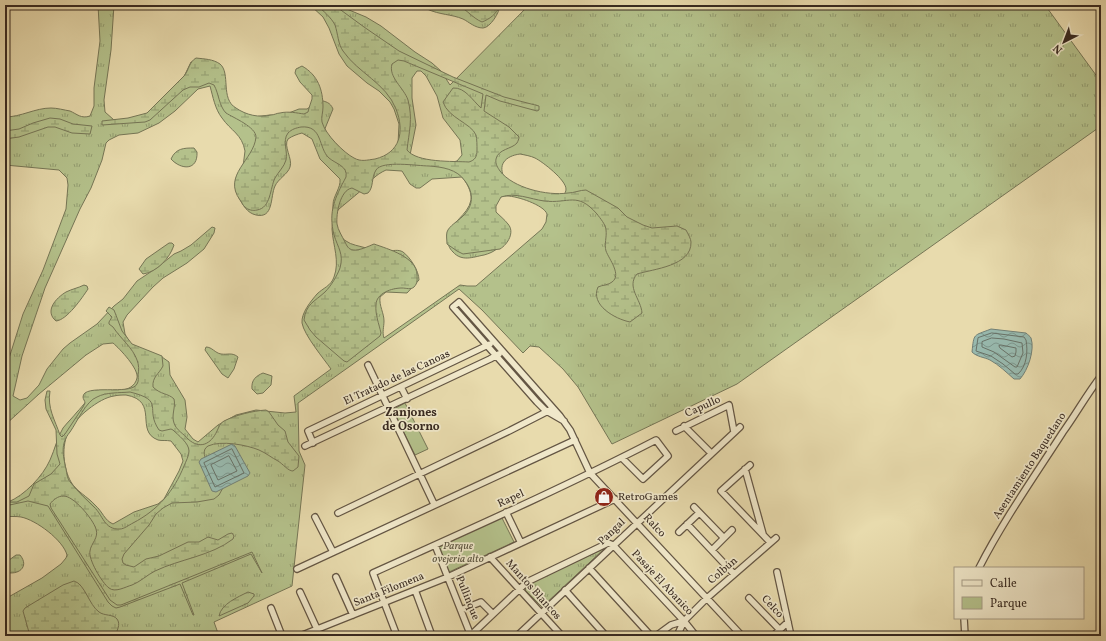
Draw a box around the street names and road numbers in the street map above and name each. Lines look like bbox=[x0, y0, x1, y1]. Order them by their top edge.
street label: El Tratado de las Canoas bbox=[341, 347, 453, 409]
street label: Capullo bbox=[683, 392, 723, 422]
street label: Asentamiento Baquedano bbox=[990, 410, 1070, 522]
street label: Rapel bbox=[495, 486, 527, 512]
street label: Ralco bbox=[639, 511, 669, 541]
street label: Pangal bbox=[595, 515, 629, 549]
street label: Pasaje El Abanico bbox=[628, 547, 696, 619]
street label: Colbún bbox=[705, 554, 741, 588]
street label: Mantos Blancos bbox=[502, 557, 564, 624]
street label: Santa Filomena bbox=[351, 569, 427, 611]
street label: Pullinque bbox=[451, 574, 483, 622]
street label: Celco bbox=[757, 592, 787, 622]

